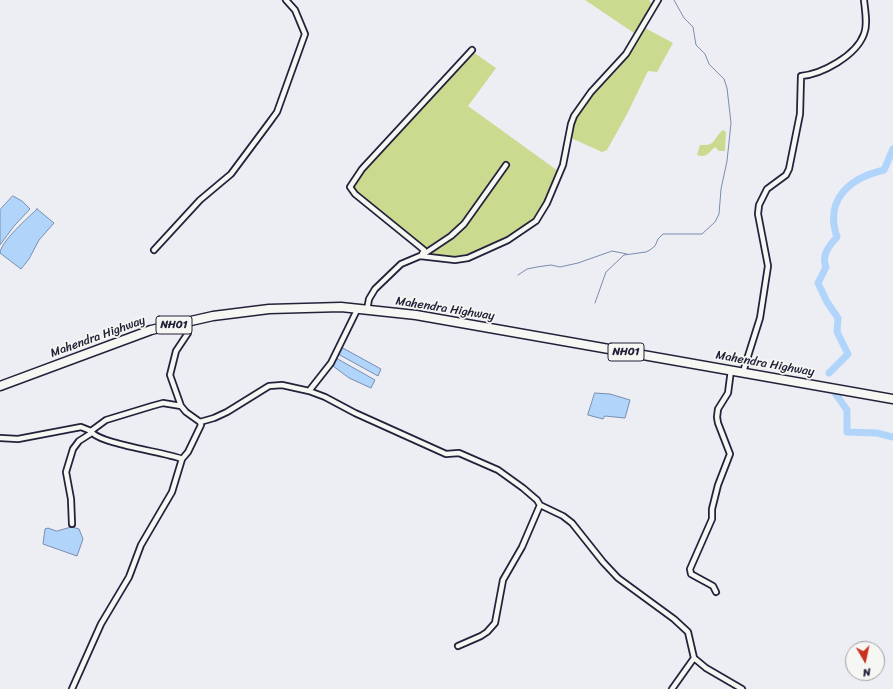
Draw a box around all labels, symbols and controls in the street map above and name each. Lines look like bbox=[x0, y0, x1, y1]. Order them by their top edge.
street label: Mahendra Highway bbox=[395, 294, 495, 324]
street label: Mahendra Highway bbox=[49, 313, 147, 361]
road number: NH01 bbox=[156, 316, 192, 334]
road number: NH01 bbox=[608, 343, 644, 361]
street label: Mahendra Highway bbox=[715, 348, 815, 380]
north arrow bbox=[845, 641, 885, 681]
text: N bbox=[862, 662, 872, 682]

